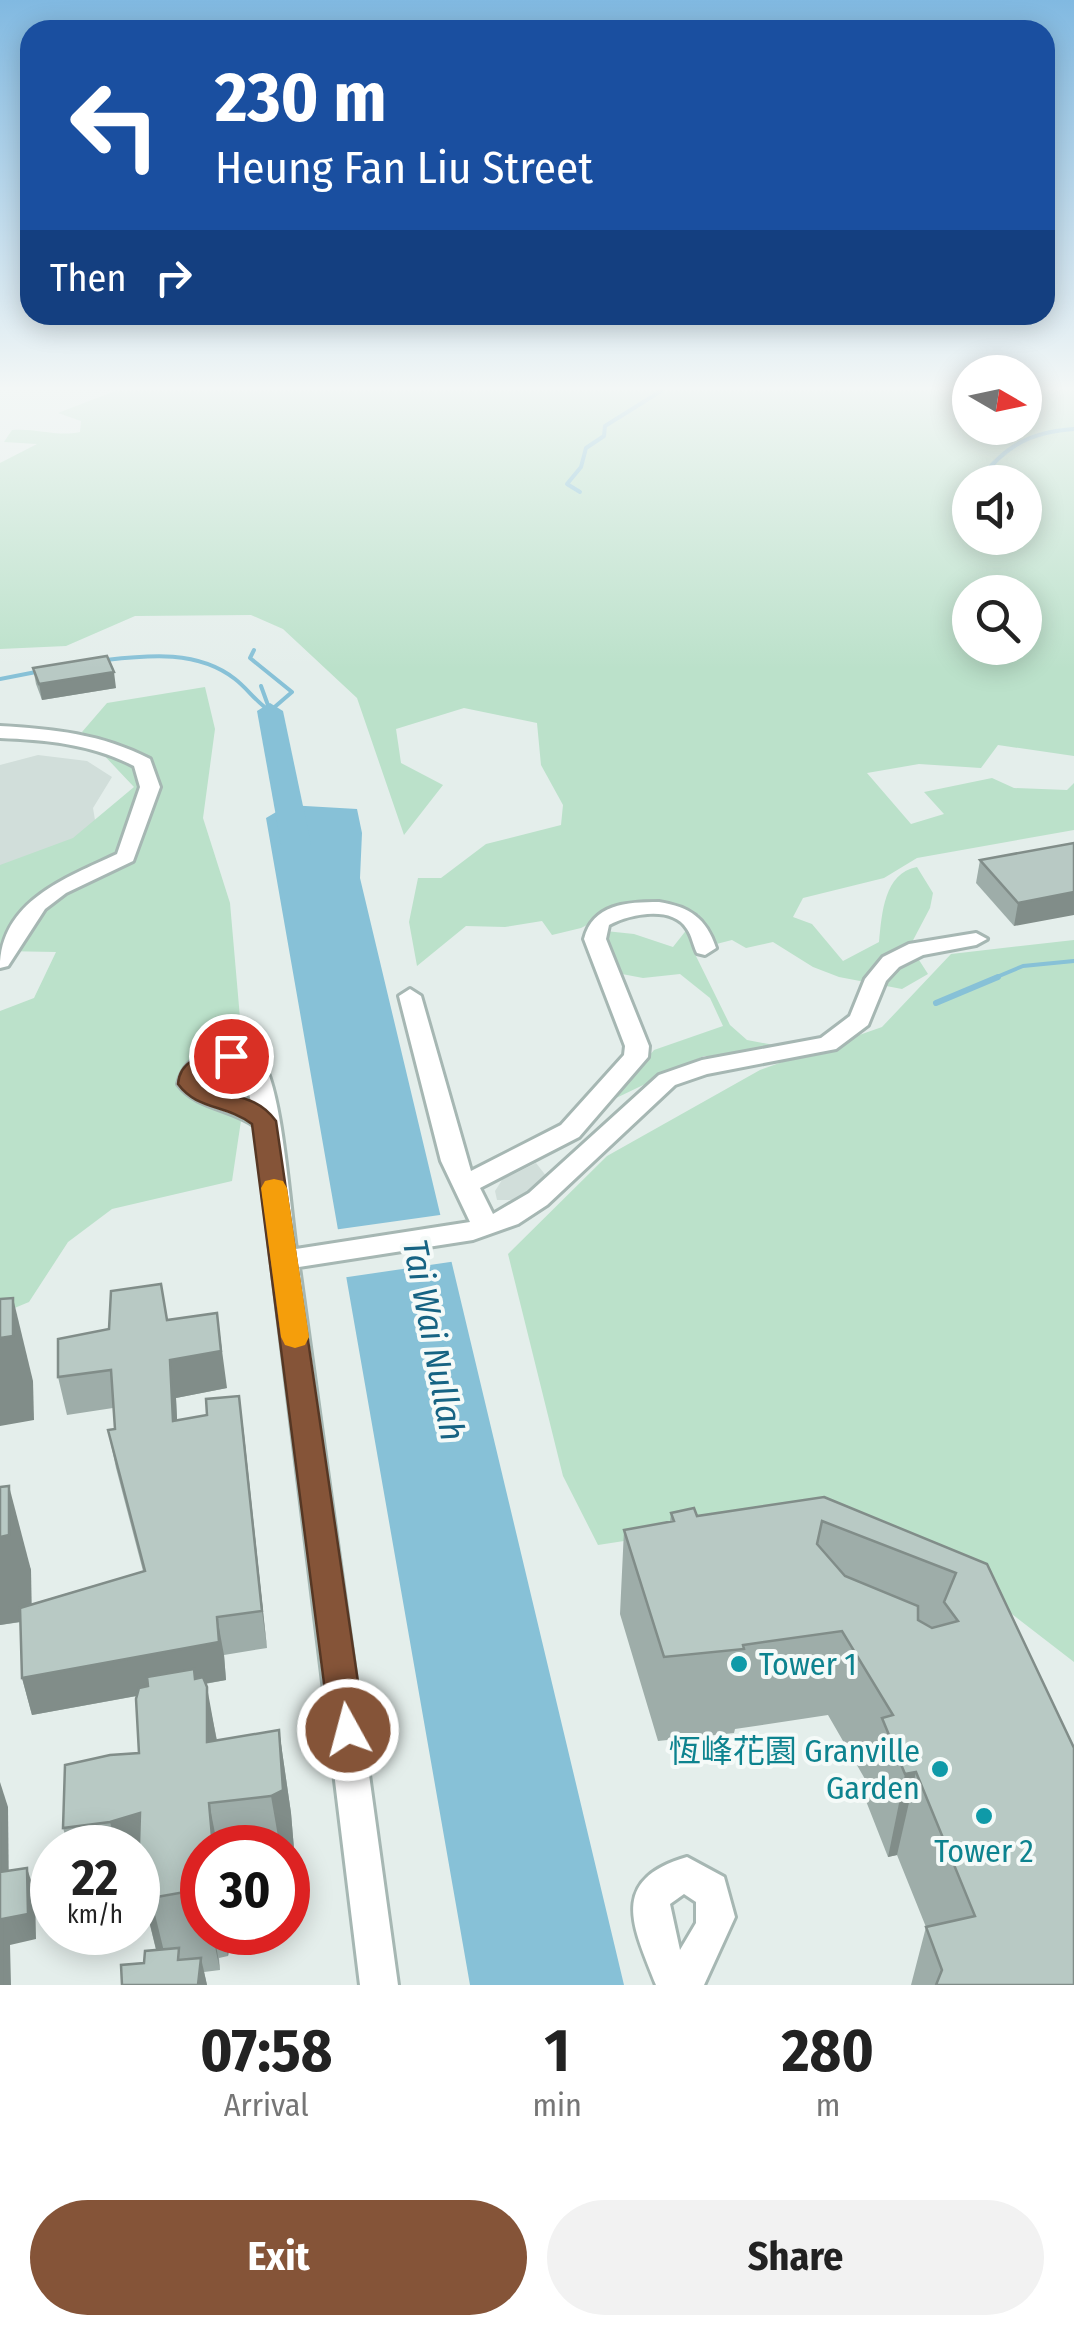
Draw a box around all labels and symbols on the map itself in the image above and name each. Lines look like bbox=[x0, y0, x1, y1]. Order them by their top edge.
north arrow bbox=[952, 355, 1042, 445]
pin bbox=[189, 1014, 274, 1099]
water label: Tai Wai Nullah bbox=[394, 1236, 474, 1444]
place label: Tower 1 bbox=[759, 1645, 857, 1683]
marker: Tower 1 bbox=[728, 1653, 750, 1675]
position arrow bbox=[296, 1678, 400, 1782]
place label: 恆峰花園 Granville Garden bbox=[669, 1732, 920, 1807]
marker: 恆峰花園 Granville Garden bbox=[929, 1758, 951, 1780]
marker: Tower 2 bbox=[973, 1805, 995, 1827]
speed limit sign: 30 bbox=[180, 1825, 310, 1955]
place label: Tower 2 bbox=[934, 1832, 1034, 1870]

